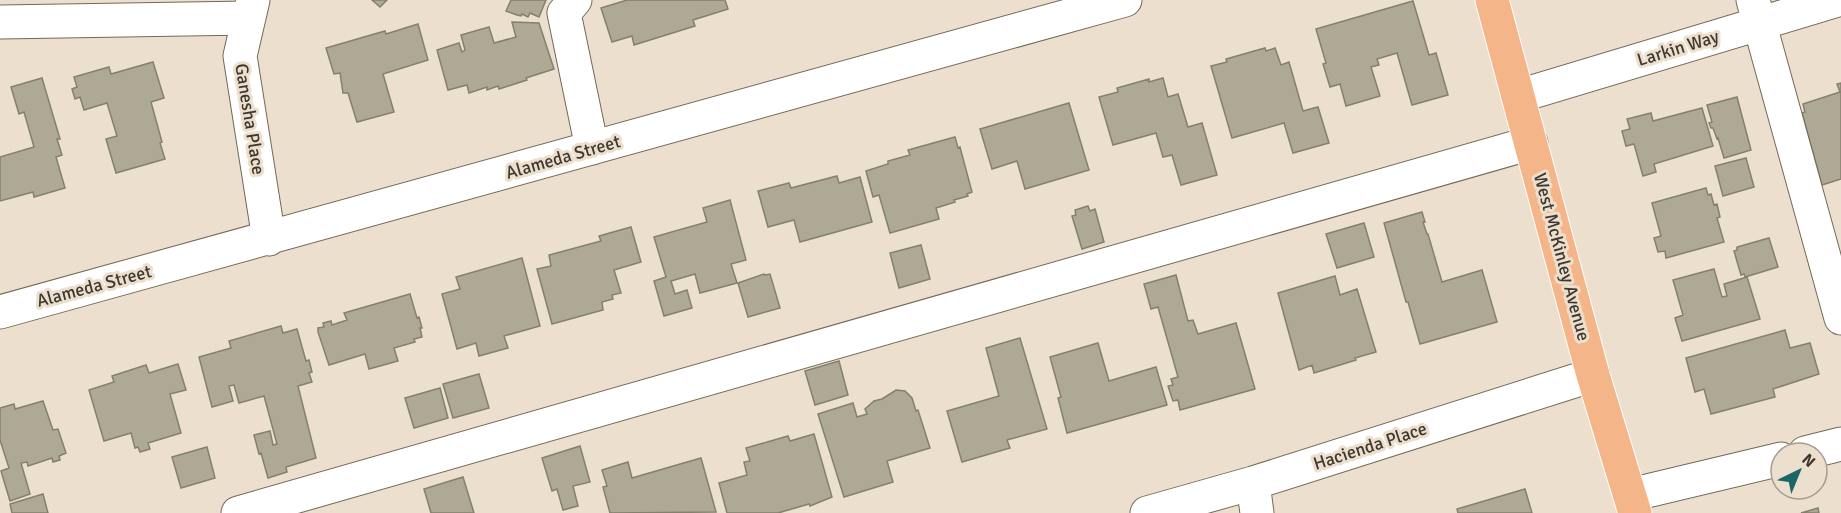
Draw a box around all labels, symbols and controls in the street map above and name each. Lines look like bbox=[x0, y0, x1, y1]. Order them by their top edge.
street label: Larkin Way bbox=[1634, 25, 1722, 71]
street label: Ganesha Place bbox=[230, 62, 270, 176]
street label: Alameda Street bbox=[503, 130, 623, 184]
street label: West McKinley Avenue bbox=[1529, 171, 1595, 343]
street label: Alameda Street bbox=[34, 260, 154, 312]
street label: Hacienda Place bbox=[1310, 417, 1430, 475]
north arrow bbox=[1769, 441, 1829, 501]
text: N bbox=[1798, 450, 1819, 472]

